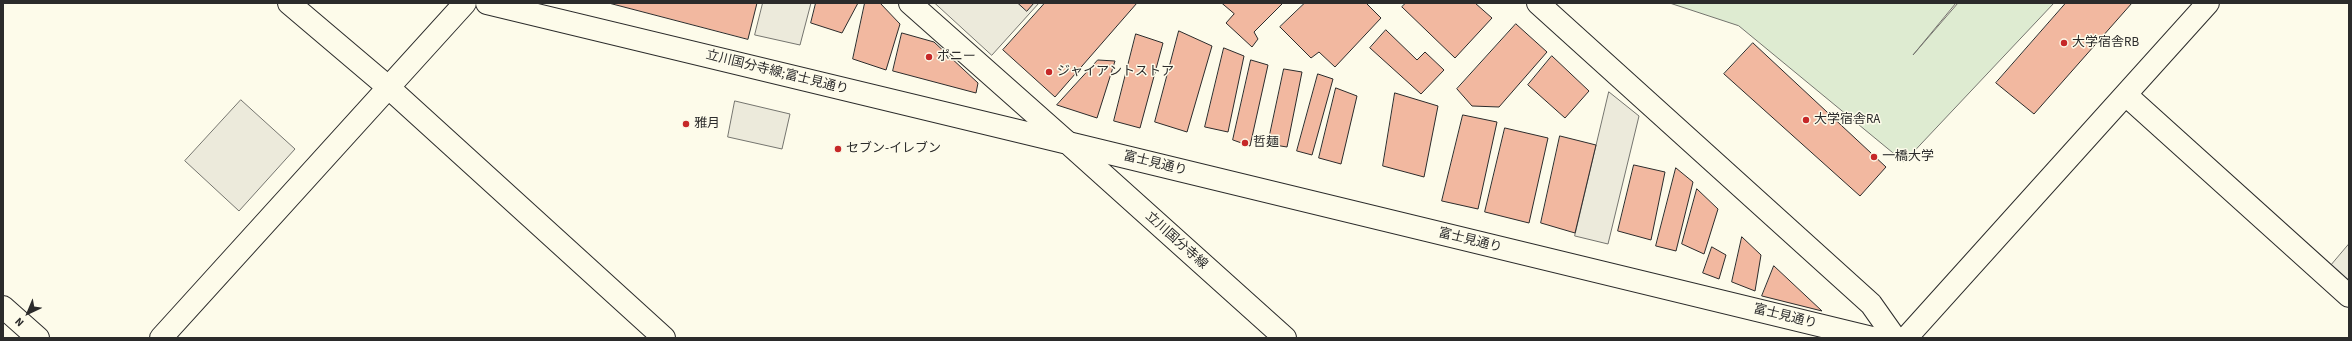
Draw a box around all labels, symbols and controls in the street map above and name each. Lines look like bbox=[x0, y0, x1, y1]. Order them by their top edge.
place label: 大学宿舎RB bbox=[2072, 35, 2139, 51]
marker: 大学宿舎RB bbox=[2059, 38, 2069, 48]
street label: 立川国分寺線;富士見通り bbox=[704, 48, 850, 98]
place label: ポニー bbox=[937, 49, 976, 65]
marker: ポニー bbox=[924, 52, 934, 62]
place label: ジャイアントストア bbox=[1057, 64, 1174, 80]
marker: ジャイアントストア bbox=[1044, 67, 1054, 77]
place label: 大学宿舎RA bbox=[1814, 112, 1880, 128]
marker: 大学宿舎RA bbox=[1801, 115, 1811, 125]
place label: 雅月 bbox=[694, 116, 720, 132]
marker: 雅月 bbox=[681, 119, 691, 129]
place label: 哲麺 bbox=[1253, 135, 1279, 151]
marker: 哲麺 bbox=[1240, 138, 1250, 148]
place label: セブン-イレブン bbox=[846, 141, 941, 157]
marker: セブン-イレブン bbox=[833, 144, 843, 154]
street label: 富士見通り bbox=[1122, 149, 1188, 179]
place label: 一橋大学 bbox=[1882, 149, 1934, 165]
marker: 一橋大学 bbox=[1869, 152, 1879, 162]
street label: 立川国分寺線 bbox=[1142, 209, 1210, 273]
street label: 富士見通り bbox=[1437, 226, 1503, 256]
north arrow bbox=[8, 293, 48, 333]
street label: 富士見通り bbox=[1752, 302, 1818, 332]
text: N bbox=[11, 314, 27, 330]

